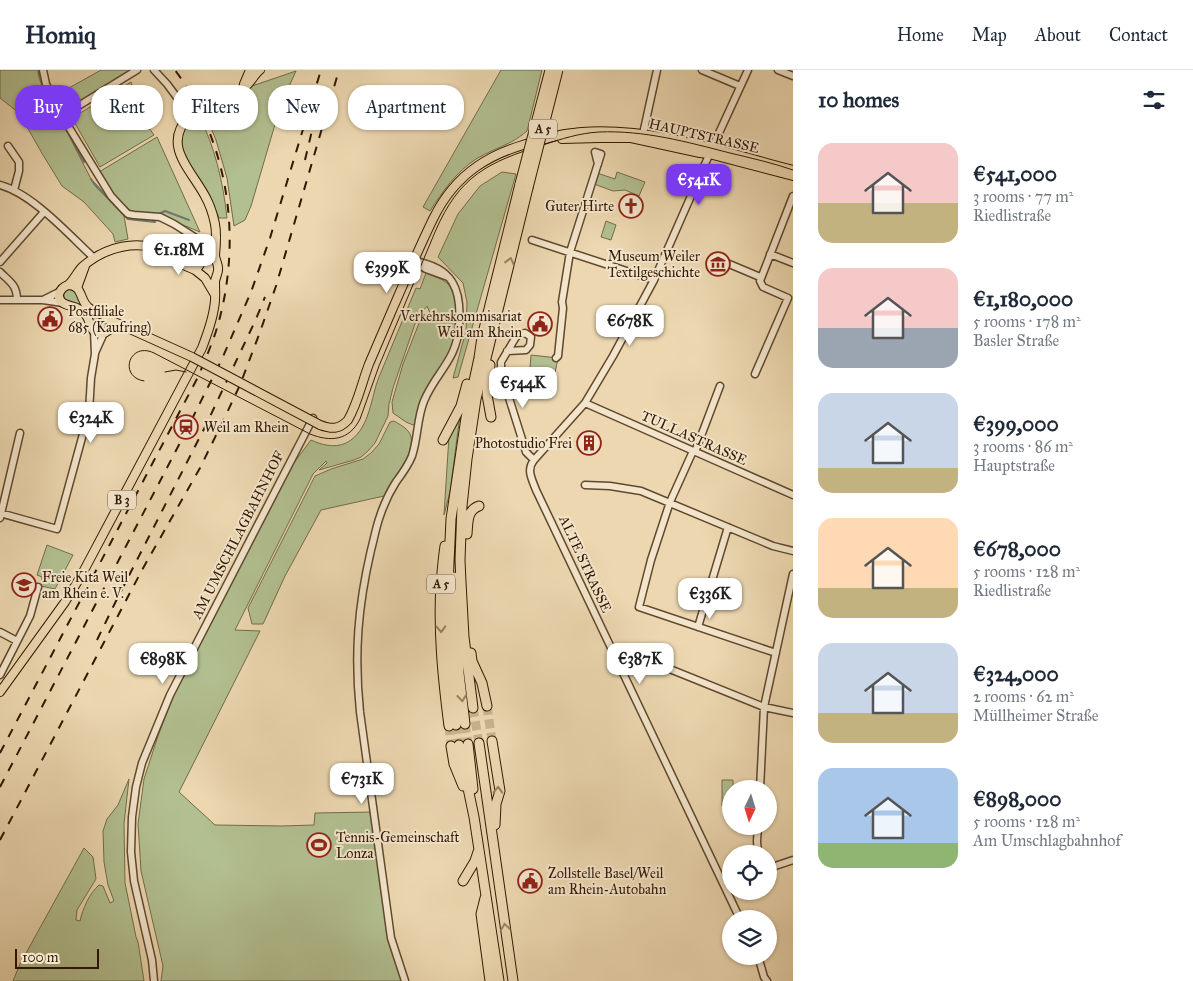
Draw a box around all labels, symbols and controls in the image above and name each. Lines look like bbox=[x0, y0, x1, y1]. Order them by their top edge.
text: Homiq bbox=[25, 20, 96, 50]
text: Home bbox=[897, 24, 944, 46]
text: Map bbox=[972, 24, 1007, 46]
text: About bbox=[1035, 24, 1081, 46]
text: Contact bbox=[1109, 24, 1168, 46]
chip: Buy bbox=[15, 85, 81, 130]
chip: Rent bbox=[91, 85, 163, 130]
chip: Filters bbox=[173, 85, 258, 130]
chip: New bbox=[268, 85, 338, 130]
chip: Apartment bbox=[348, 85, 464, 130]
icon: filters bbox=[1140, 86, 1168, 114]
text: 10 homes bbox=[818, 87, 899, 113]
street label: HAUPTSTRASSE bbox=[647, 115, 761, 157]
road number: A 5 bbox=[529, 120, 557, 138]
text: €541,000 bbox=[973, 161, 1057, 187]
icon: home bbox=[858, 163, 918, 223]
pin: €541K bbox=[664, 164, 734, 206]
text: €541K bbox=[677, 170, 721, 189]
text: 3 rooms · 77 m² bbox=[973, 187, 1073, 206]
church icon: Guter Hirte bbox=[618, 193, 644, 219]
place label: Guter Hirte bbox=[545, 198, 614, 215]
text: Riedlistraße bbox=[973, 206, 1051, 225]
pin: €1.18M bbox=[138, 234, 220, 276]
text: €1.18M bbox=[154, 240, 204, 259]
place label: Museum Weiler Textilgeschichte bbox=[608, 248, 701, 281]
museum icon: Museum Weiler Textilgeschichte bbox=[705, 251, 731, 277]
pin: €399K bbox=[352, 252, 422, 294]
one-way arrow bbox=[504, 256, 515, 265]
text: €399K bbox=[365, 258, 409, 277]
text: €1,180,000 bbox=[973, 286, 1073, 312]
icon: home bbox=[858, 288, 918, 348]
place label: Postfiliale 685 (Kaufring) bbox=[68, 303, 151, 337]
pin: €678K bbox=[595, 304, 665, 347]
public building icon: Postfiliale 685 (Kaufring) bbox=[37, 306, 63, 332]
place label: Verkehrskommisariat Weil am Rhein bbox=[399, 308, 522, 341]
public building icon: Verkehrskommisariat Weil am Rhein bbox=[527, 311, 553, 337]
text: €678K bbox=[607, 311, 653, 330]
text: 5 rooms · 178 m² bbox=[973, 312, 1081, 331]
text: Basler Straße bbox=[973, 331, 1059, 350]
pin: €544K bbox=[488, 366, 558, 409]
text: €544K bbox=[500, 373, 546, 392]
pin: €324K bbox=[56, 402, 126, 444]
street label: TULLASTRASSE bbox=[638, 407, 750, 469]
text: €324K bbox=[69, 408, 113, 427]
text: €399,000 bbox=[973, 411, 1059, 437]
icon: home bbox=[858, 413, 918, 473]
station icon: Weil am Rhein bbox=[173, 414, 199, 440]
place label: Weil am Rhein bbox=[204, 419, 289, 436]
building icon: Photostudio Frei bbox=[576, 430, 602, 456]
place label: Photostudio Frei bbox=[475, 435, 572, 452]
text: 3 rooms · 86 m² bbox=[973, 437, 1073, 456]
street label: AM UMSCHLAGBAHNHOF bbox=[188, 448, 288, 623]
text: Hauptstraße bbox=[973, 456, 1055, 475]
road number: B 3 bbox=[108, 490, 136, 510]
street label: ALTE STRASSE bbox=[555, 512, 615, 615]
text: €678,000 bbox=[973, 536, 1061, 562]
icon: home bbox=[858, 538, 918, 598]
text: 5 rooms · 128 m² bbox=[973, 562, 1080, 581]
place label: Freie Kita Weil am Rhein e. V. bbox=[42, 569, 128, 602]
school or university icon: Freie Kita Weil am Rhein e. V. bbox=[11, 572, 37, 598]
road number: A 5 bbox=[427, 574, 455, 594]
pin: €336K bbox=[675, 578, 745, 620]
text: Riedlistraße bbox=[973, 581, 1051, 600]
text: €336K bbox=[689, 584, 731, 603]
one-way arrow bbox=[436, 626, 446, 634]
pin: €898K bbox=[128, 642, 198, 685]
pin: €387K bbox=[605, 642, 675, 685]
text: €898K bbox=[140, 649, 186, 668]
text: €387K bbox=[618, 649, 662, 668]
text: €324,000 bbox=[973, 661, 1059, 687]
icon: home bbox=[858, 663, 918, 723]
text: 2 rooms · 62 m² bbox=[973, 687, 1074, 706]
one-way arrow bbox=[456, 695, 467, 703]
text: Müllheimer Straße bbox=[973, 706, 1099, 725]
pin: €731K bbox=[327, 762, 397, 805]
text: €731K bbox=[341, 769, 383, 788]
north arrow bbox=[722, 780, 778, 835]
map controls bbox=[722, 780, 777, 965]
one-way arrow bbox=[493, 785, 504, 793]
text: €898,000 bbox=[973, 786, 1061, 812]
icon: home bbox=[858, 788, 918, 848]
text: 5 rooms · 128 m² bbox=[973, 812, 1080, 831]
place label: Tennis-Gemeinschaft Lonza bbox=[336, 829, 460, 862]
text: Am Umschlagbahnhof bbox=[973, 831, 1121, 850]
sports icon: Tennis-Gemeinschaft Lonza bbox=[306, 832, 332, 858]
button: locate bbox=[722, 845, 777, 900]
place label: Zollstelle Basel/Weil am Rhein-Autobahn bbox=[548, 865, 667, 898]
public building icon: Zollstelle Basel/Weil am Rhein-Autobahn bbox=[517, 868, 543, 894]
button: layers bbox=[722, 910, 777, 965]
one-way arrow bbox=[501, 922, 511, 931]
scale bar bbox=[15, 946, 99, 969]
text: 100 m bbox=[22, 949, 59, 966]

